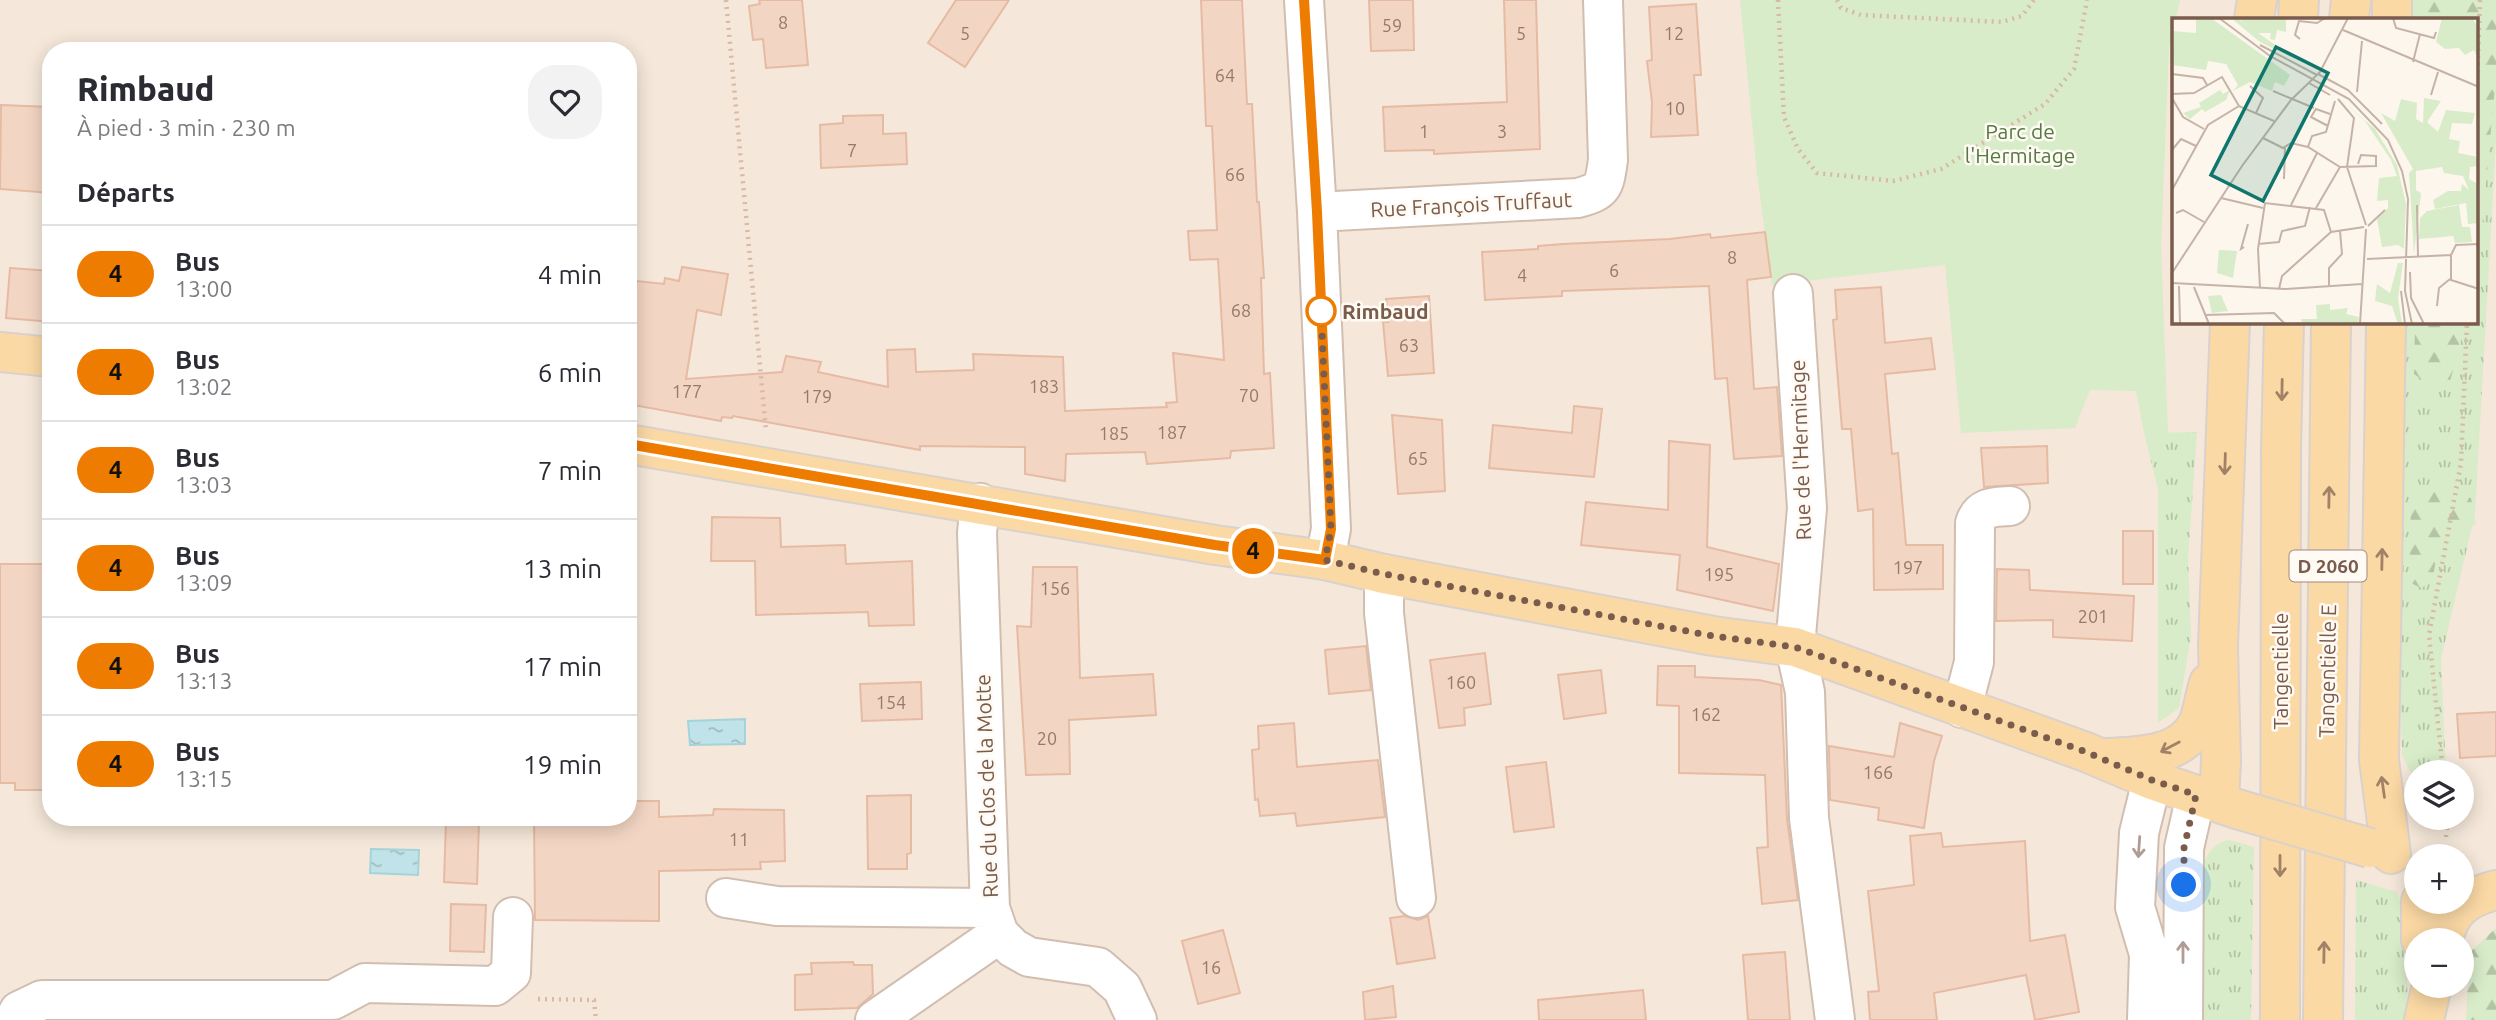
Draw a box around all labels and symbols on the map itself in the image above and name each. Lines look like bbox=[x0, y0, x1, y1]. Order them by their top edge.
house number: 8 bbox=[778, 12, 788, 32]
house number: 59 bbox=[1382, 15, 1402, 35]
inset map bbox=[2172, 18, 2478, 324]
house number: 5 bbox=[960, 23, 970, 43]
house number: 5 bbox=[1516, 23, 1526, 43]
house number: 12 bbox=[1664, 23, 1684, 43]
house number: 64 bbox=[1215, 65, 1235, 85]
house number: 10 bbox=[1665, 98, 1685, 118]
park label: Parc de l'Hermitage bbox=[1965, 119, 2075, 167]
house number: 1 bbox=[1419, 121, 1429, 141]
house number: 3 bbox=[1497, 121, 1507, 141]
house number: 7 bbox=[847, 140, 857, 160]
house number: 66 bbox=[1225, 164, 1245, 184]
street label: Rue François Truffaut bbox=[1370, 187, 1572, 221]
house number: 8 bbox=[1727, 247, 1737, 267]
house number: 6 bbox=[1609, 260, 1619, 280]
house number: 4 bbox=[1517, 265, 1527, 285]
marker: Rimbaud bbox=[1306, 296, 1336, 326]
place label: Rimbaud bbox=[1342, 299, 1429, 323]
house number: 68 bbox=[1231, 300, 1251, 320]
house number: 63 bbox=[1399, 335, 1419, 355]
street label: Rue de l'Hermitage bbox=[1785, 359, 1815, 541]
house number: 183 bbox=[1029, 376, 1059, 396]
one-way arrow bbox=[2276, 378, 2289, 401]
house number: 177 bbox=[672, 381, 702, 401]
house number: 70 bbox=[1239, 385, 1259, 405]
house number: 179 bbox=[802, 386, 832, 406]
house number: 187 bbox=[1157, 422, 1187, 442]
house number: 185 bbox=[1099, 423, 1129, 443]
house number: 65 bbox=[1408, 448, 1428, 468]
one-way arrow bbox=[2218, 452, 2231, 475]
one-way arrow bbox=[2322, 486, 2336, 509]
line badge: 4 bbox=[1230, 528, 1276, 574]
one-way arrow bbox=[2376, 548, 2389, 571]
road number: D 2060 bbox=[2290, 551, 2366, 582]
house number: 197 bbox=[1893, 557, 1923, 577]
house number: 195 bbox=[1704, 564, 1734, 584]
house number: 156 bbox=[1040, 578, 1070, 598]
street label: Tangentielle E bbox=[2314, 604, 2340, 738]
house number: 201 bbox=[2078, 606, 2108, 626]
street label: Tangentielle bbox=[2268, 613, 2292, 729]
house number: 160 bbox=[1446, 672, 1476, 692]
street label: Rue du Clos de la Motte bbox=[970, 674, 1002, 898]
house number: 154 bbox=[876, 692, 906, 712]
house number: 162 bbox=[1691, 704, 1721, 724]
house number: 20 bbox=[1037, 728, 1057, 748]
one-way arrow bbox=[2160, 741, 2181, 754]
house number: 166 bbox=[1863, 762, 1893, 782]
one-way arrow bbox=[2376, 776, 2389, 798]
house number: 11 bbox=[729, 829, 749, 849]
one-way arrow bbox=[2132, 835, 2145, 858]
one-way arrow bbox=[2273, 855, 2287, 878]
your location bbox=[2166, 867, 2201, 902]
one-way arrow bbox=[2176, 941, 2190, 964]
one-way arrow bbox=[2317, 941, 2330, 964]
house number: 16 bbox=[1201, 957, 1221, 977]

